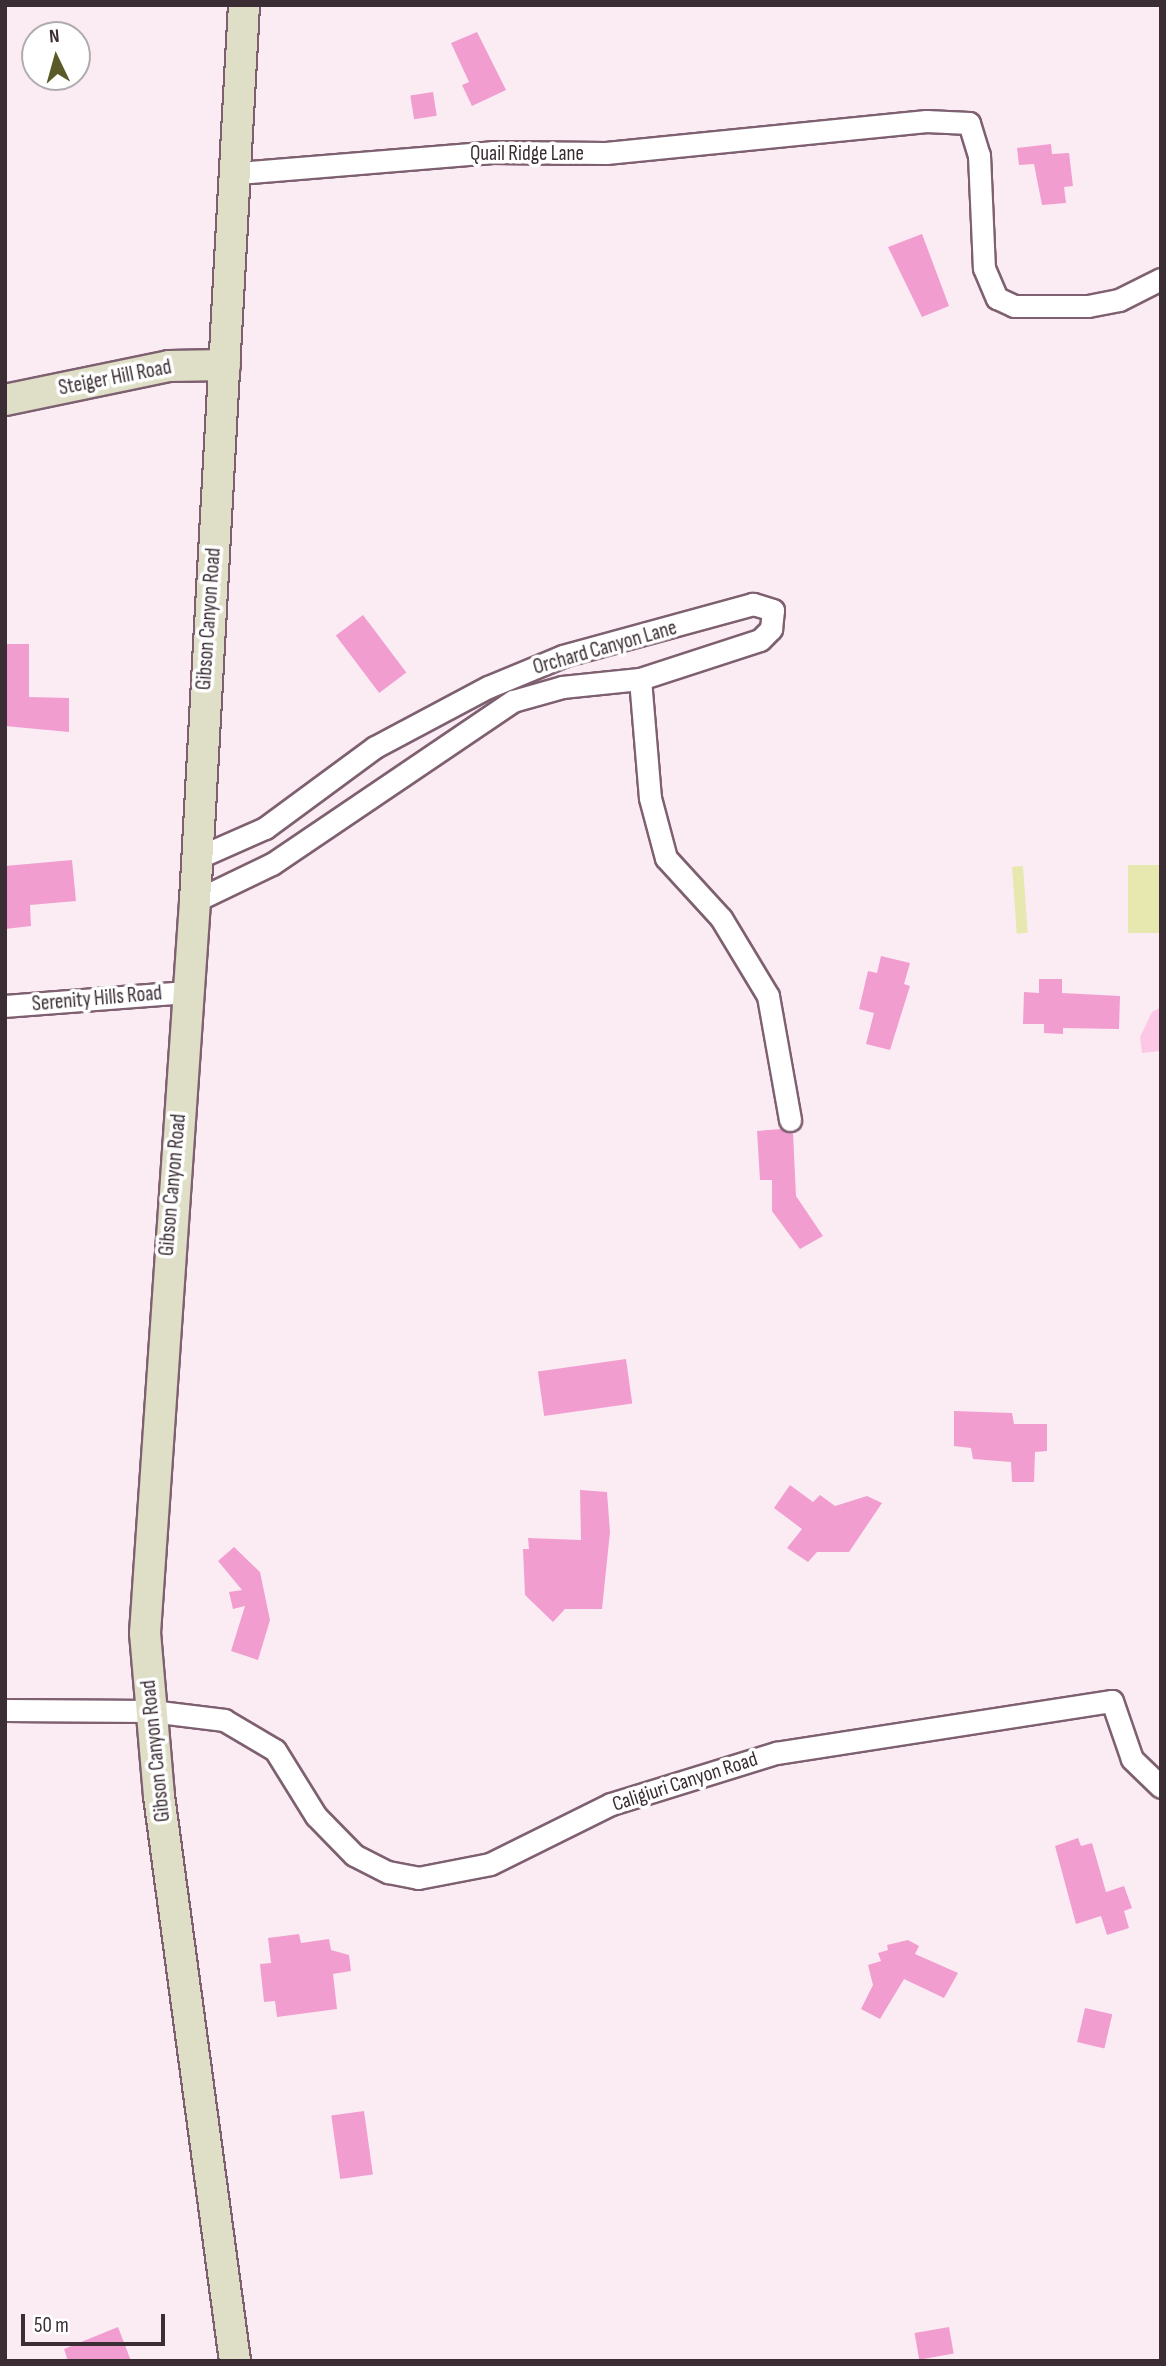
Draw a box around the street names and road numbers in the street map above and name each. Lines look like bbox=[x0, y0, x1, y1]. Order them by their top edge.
street label: Quail Ridge Lane bbox=[470, 141, 584, 167]
street label: Steiger Hill Road bbox=[56, 355, 174, 401]
street label: Gibson Canyon Road bbox=[191, 547, 227, 691]
street label: Orchard Canyon Lane bbox=[530, 615, 680, 681]
street label: Serenity Hills Road bbox=[31, 981, 163, 1017]
street label: Gibson Canyon Road bbox=[154, 1113, 192, 1257]
street label: Gibson Canyon Road bbox=[136, 1679, 176, 1823]
street label: Caligiuri Canyon Road bbox=[609, 1747, 761, 1817]

